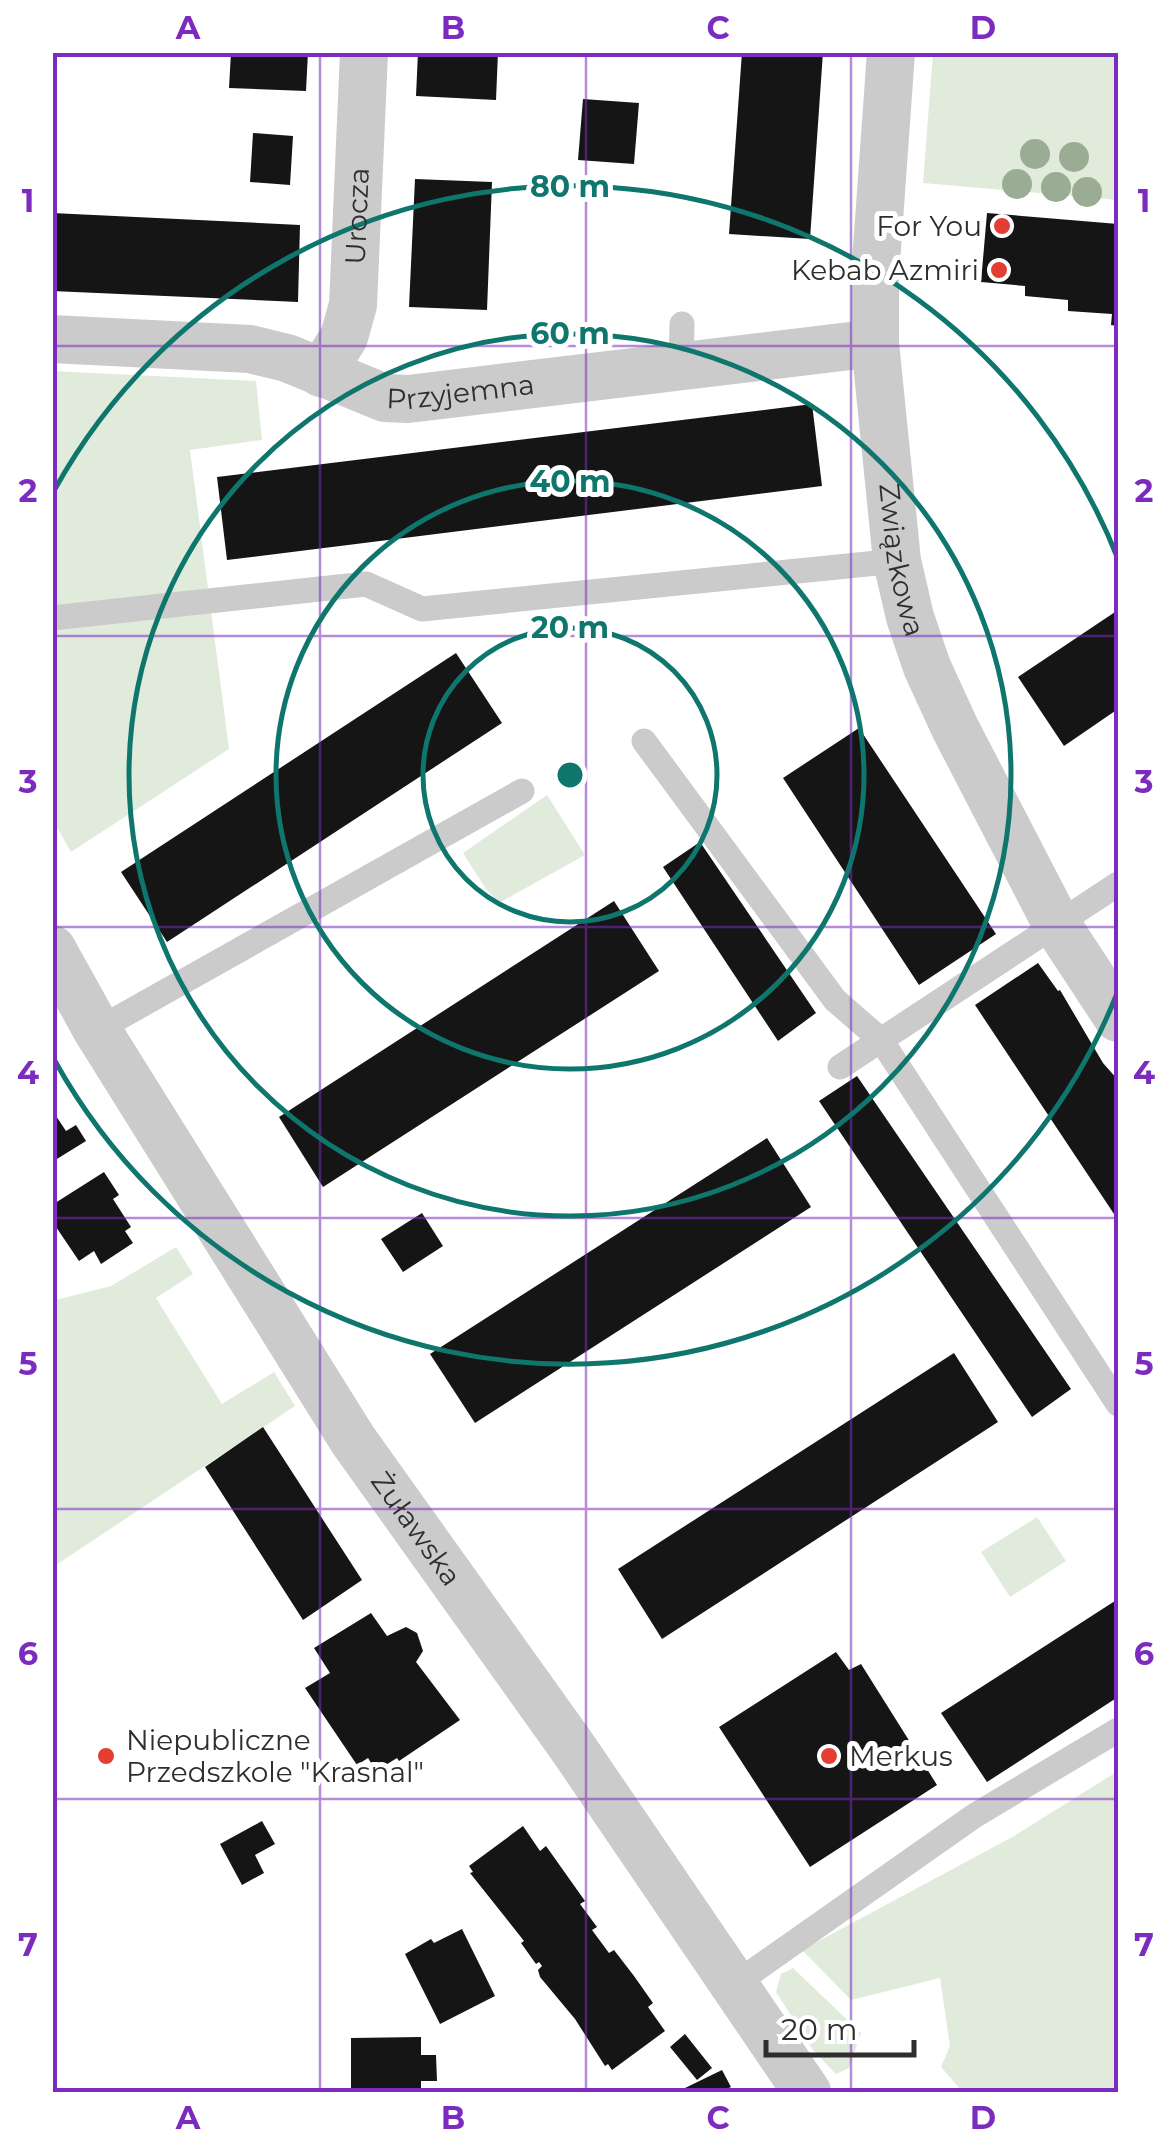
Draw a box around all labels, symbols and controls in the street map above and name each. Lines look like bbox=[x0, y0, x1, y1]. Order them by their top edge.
text: A bbox=[175, 8, 201, 47]
text: B bbox=[441, 8, 465, 47]
text: C bbox=[706, 8, 730, 47]
text: D bbox=[970, 8, 996, 47]
street label: Urocza bbox=[338, 167, 376, 265]
text: 80 m bbox=[530, 168, 610, 205]
text: 1 bbox=[22, 181, 34, 220]
text: 1 bbox=[1138, 181, 1150, 220]
place label: For You bbox=[876, 209, 982, 243]
marker: For You bbox=[991, 215, 1013, 237]
place label: Kebab Azmiri bbox=[791, 253, 979, 287]
marker: Kebab Azmiri bbox=[988, 259, 1010, 281]
text: 60 m bbox=[530, 315, 610, 352]
street label: Przyjemna bbox=[386, 367, 536, 416]
text: 40 m bbox=[530, 463, 611, 500]
text: 2 bbox=[19, 471, 37, 510]
text: 2 bbox=[1135, 471, 1153, 510]
street label: Związkowa bbox=[872, 482, 932, 641]
text: 20 m bbox=[531, 609, 609, 646]
centre of rings bbox=[552, 757, 588, 793]
text: 3 bbox=[18, 762, 37, 801]
text: 3 bbox=[1134, 762, 1153, 801]
text: 4 bbox=[17, 1053, 39, 1092]
text: 4 bbox=[1133, 1053, 1155, 1092]
text: 5 bbox=[18, 1344, 38, 1383]
text: 5 bbox=[1134, 1344, 1154, 1383]
street label: Żuławska bbox=[364, 1465, 469, 1592]
text: 6 bbox=[18, 1634, 38, 1673]
text: 6 bbox=[1134, 1634, 1154, 1673]
place label: Niepubliczne Przedszkole "Krasnal" bbox=[126, 1723, 424, 1789]
place label: Merkus bbox=[849, 1739, 953, 1773]
marker: Niepubliczne Przedszkole "Krasnal" bbox=[95, 1745, 117, 1767]
marker: Merkus bbox=[818, 1745, 840, 1767]
text: 7 bbox=[18, 1925, 38, 1964]
text: 7 bbox=[1134, 1925, 1154, 1964]
scale bar bbox=[766, 1995, 914, 2057]
text: 20 m bbox=[781, 2011, 858, 2048]
text: A bbox=[175, 2098, 201, 2137]
text: B bbox=[441, 2098, 465, 2137]
text: C bbox=[706, 2098, 730, 2137]
text: D bbox=[970, 2098, 996, 2137]

